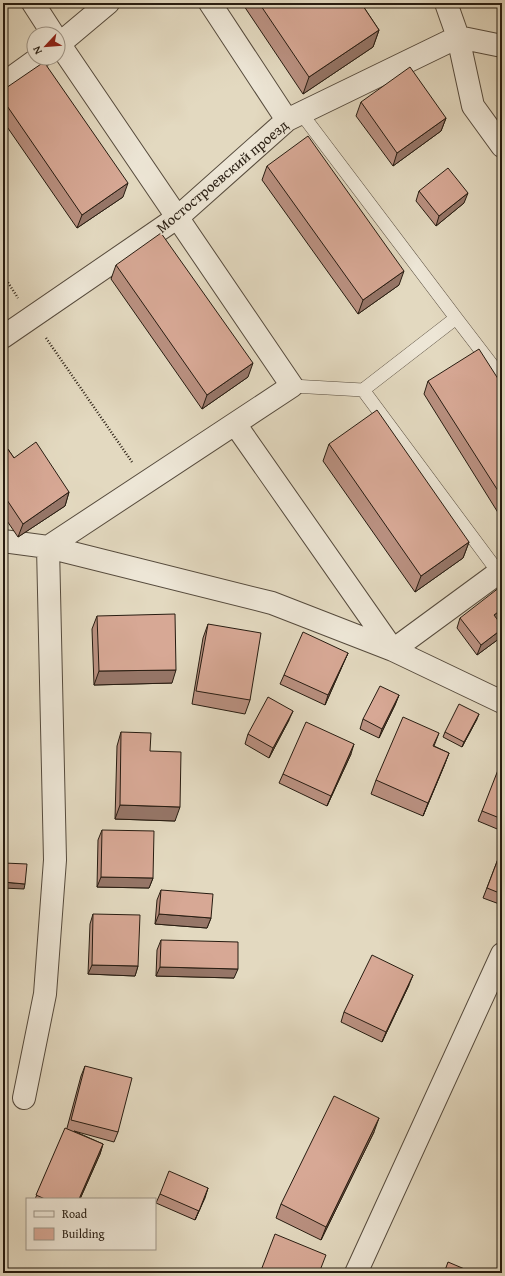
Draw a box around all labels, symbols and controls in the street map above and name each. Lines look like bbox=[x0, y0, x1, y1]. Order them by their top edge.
north arrow bbox=[26, 26, 66, 66]
text: N bbox=[28, 43, 46, 57]
street label: Мостостроевский проезд bbox=[151, 114, 293, 238]
legend bbox=[26, 1198, 156, 1250]
text: Road bbox=[62, 1205, 88, 1222]
text: Building bbox=[62, 1225, 105, 1242]

